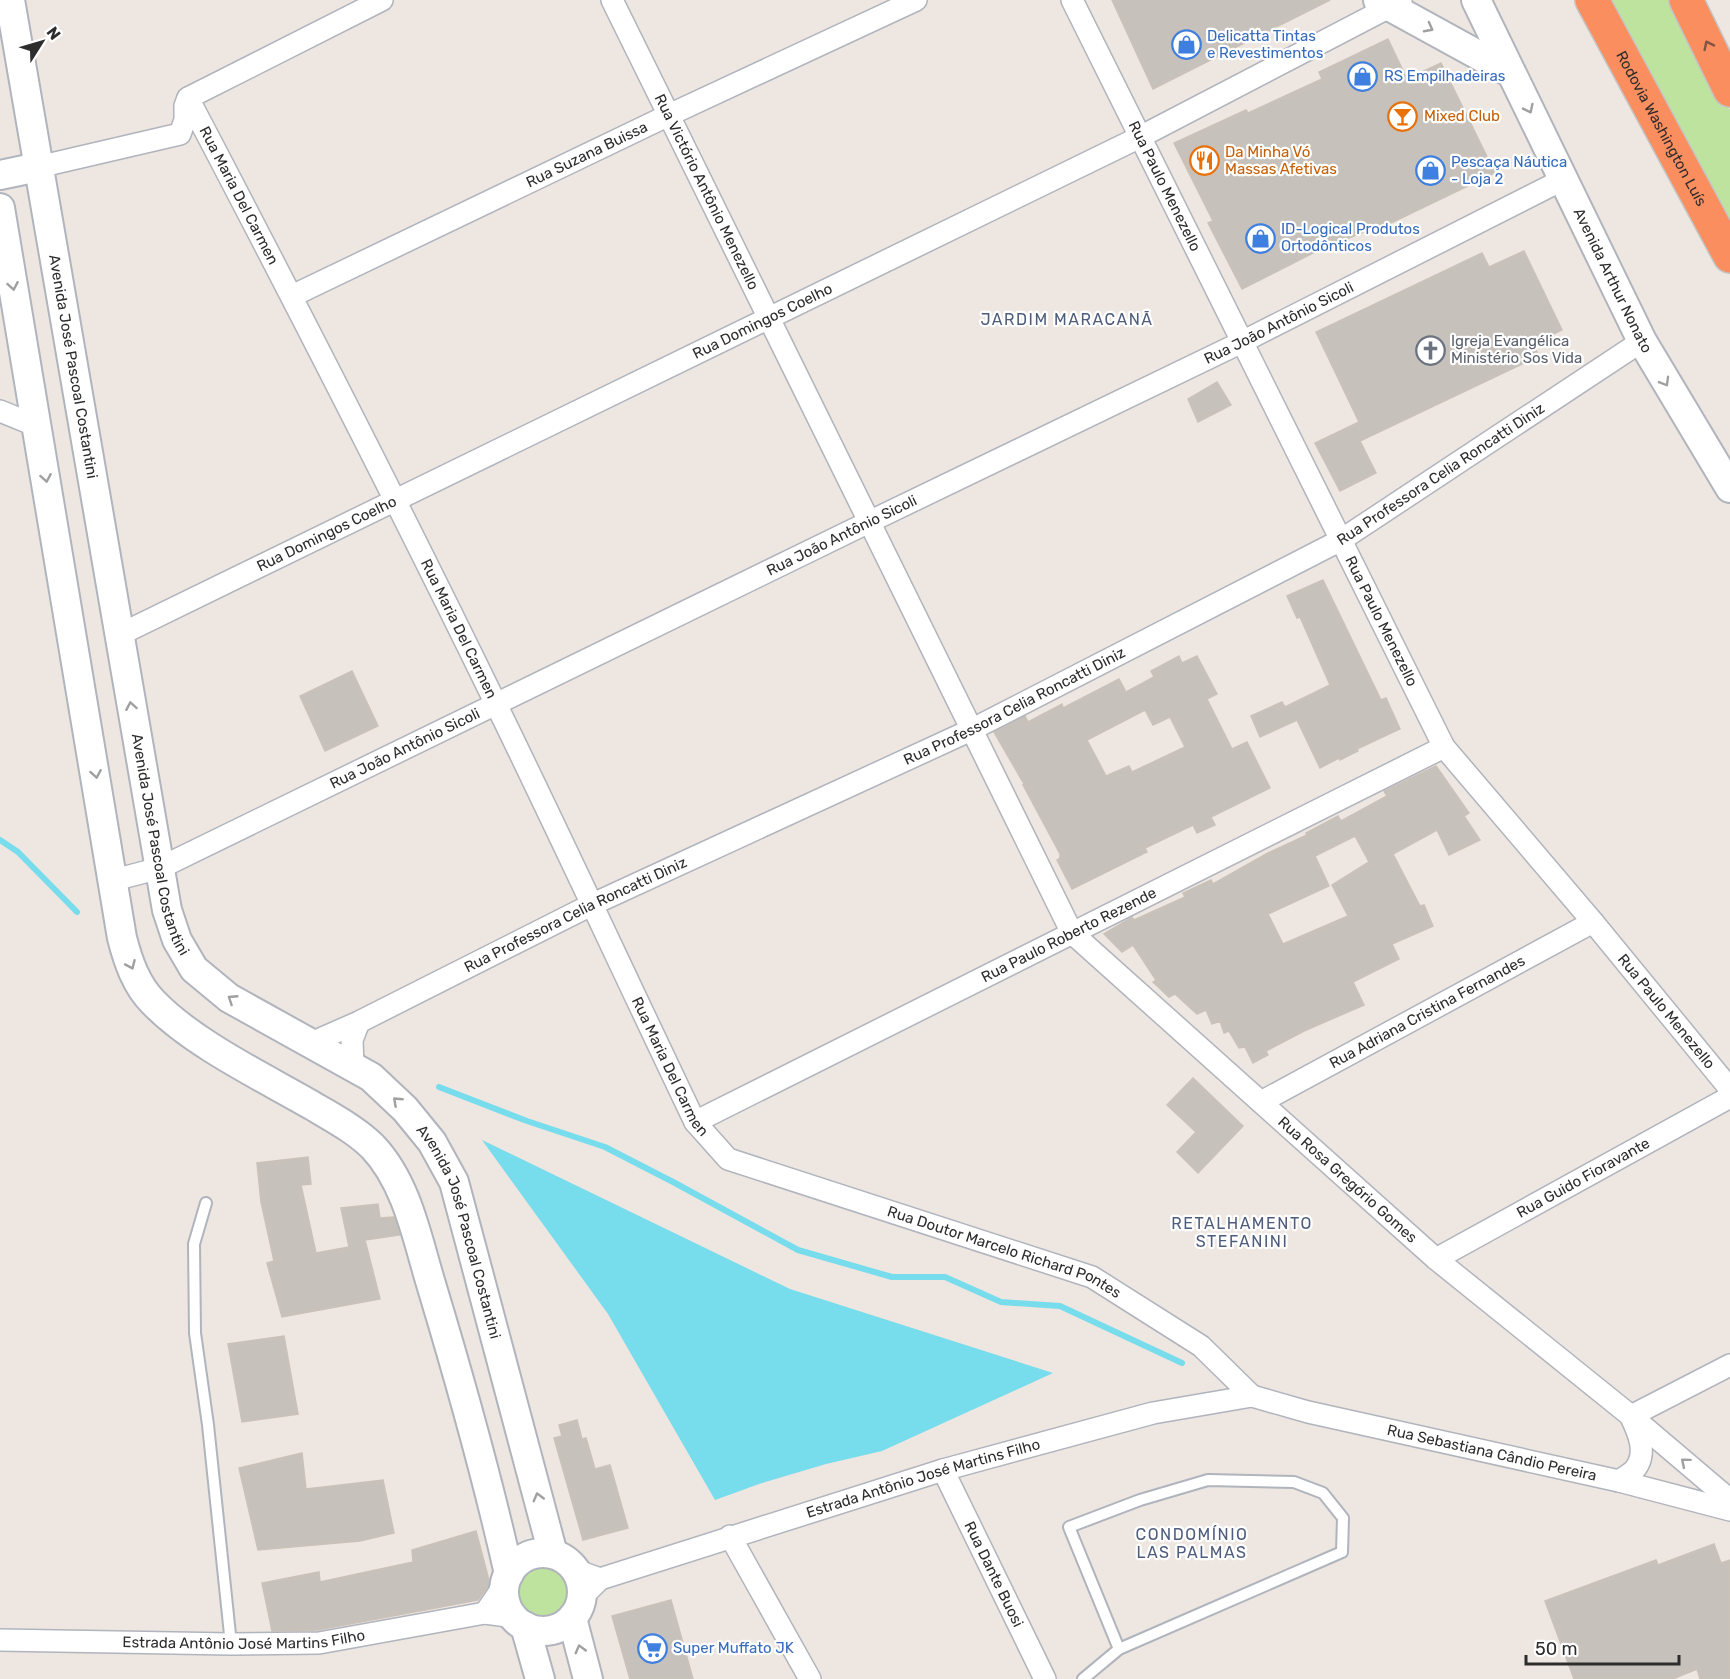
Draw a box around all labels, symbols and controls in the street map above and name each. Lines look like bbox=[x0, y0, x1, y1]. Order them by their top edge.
north arrow bbox=[12, 12, 72, 72]
one-way arrow bbox=[1423, 21, 1434, 32]
text: N bbox=[43, 23, 65, 44]
place label: Delicatta Tintas e Revestimentos bbox=[1207, 27, 1324, 62]
shop icon: Delicatta Tintas e Revestimentos bbox=[1170, 29, 1202, 61]
one-way arrow bbox=[1704, 40, 1716, 51]
street label: Rodovia Washington Luís bbox=[1612, 48, 1711, 209]
shop icon: RS Empilhadeiras bbox=[1347, 60, 1379, 92]
place label: RS Empilhadeiras bbox=[1384, 67, 1506, 85]
street label: Rua Victório Antônio Menezello bbox=[651, 91, 763, 293]
bar icon: Mixed Club bbox=[1387, 100, 1419, 132]
one-way arrow bbox=[1522, 103, 1533, 114]
place label: Mixed Club bbox=[1424, 107, 1500, 125]
street label: Rua Suzana Buissa bbox=[523, 118, 650, 191]
street label: Rua Paulo Menezello bbox=[1125, 118, 1205, 254]
street label: Rua Maria Del Carmen bbox=[196, 123, 282, 268]
place label: Da Minha Vó Massas Afetivas bbox=[1225, 143, 1337, 178]
restaurant icon: Da Minha Vó Massas Afetivas bbox=[1188, 145, 1220, 177]
place label: Pescaça Náutica - Loja 2 bbox=[1451, 153, 1567, 188]
shop icon: Pescaça Náutica - Loja 2 bbox=[1414, 155, 1446, 187]
street label: Avenida Arthur Nonato bbox=[1570, 205, 1656, 356]
place label: ID-Logical Produtos Ortodônticos bbox=[1281, 220, 1420, 255]
shop icon: ID-Logical Produtos Ortodônticos bbox=[1244, 222, 1276, 254]
street label: Avenida José Pascoal Costantini bbox=[45, 253, 101, 480]
street label: Rua João Antônio Sicoli bbox=[1201, 278, 1357, 368]
street label: Rua Domingos Coelho bbox=[690, 279, 835, 363]
one-way arrow bbox=[7, 281, 19, 291]
district label: JARDIM MARACANÃ bbox=[980, 310, 1154, 329]
place label: Igreja Evangélica Ministério Sos Vida bbox=[1451, 332, 1582, 367]
church icon: Igreja Evangélica Ministério Sos Vida bbox=[1414, 334, 1446, 366]
one-way arrow bbox=[1658, 376, 1669, 386]
street label: Rua Professora Celia Roncatti Diniz bbox=[1333, 399, 1548, 549]
one-way arrow bbox=[39, 473, 52, 483]
street label: Rua João Antônio Sicoli bbox=[764, 491, 920, 580]
street label: Rua Domingos Coelho bbox=[254, 492, 399, 575]
street label: Rua Paulo Menezello bbox=[1341, 553, 1421, 689]
street label: Rua Maria Del Carmen bbox=[417, 556, 501, 702]
street label: Rua Professora Celia Roncatti Diniz bbox=[901, 643, 1128, 769]
one-way arrow bbox=[126, 701, 138, 710]
street label: Rua João Antônio Sicoli bbox=[327, 704, 483, 793]
street label: Avenida José Pascoal Costantini bbox=[128, 732, 193, 959]
one-way arrow bbox=[89, 769, 102, 779]
street label: Rua Professora Celia Roncatti Diniz bbox=[461, 853, 690, 976]
street label: Rua Paulo Roberto Rezende bbox=[978, 883, 1159, 986]
street label: Rua Paulo Menezello bbox=[1614, 950, 1719, 1073]
street label: Rua Adriana Cristina Fernandes bbox=[1326, 951, 1528, 1072]
one-way arrow bbox=[123, 959, 135, 970]
one-way arrow bbox=[228, 994, 238, 1006]
street label: Rua Maria Del Carmen bbox=[628, 994, 712, 1140]
one-way arrow bbox=[393, 1097, 403, 1108]
street label: Rua Rosa Gregório Gomes bbox=[1274, 1113, 1421, 1247]
street label: Avenida José Pascoal Costantini bbox=[413, 1121, 504, 1341]
street label: Rua Guido Fioravante bbox=[1513, 1134, 1653, 1222]
street label: Rua Doutor Marcelo Richard Pontes bbox=[885, 1202, 1125, 1302]
district label: RETALHAMENTO STEFANINI bbox=[1171, 1214, 1313, 1251]
street label: Rua Sebastiana Cândio Pereira bbox=[1385, 1421, 1598, 1485]
street label: Estrada Antônio José Martins Filho bbox=[804, 1435, 1042, 1522]
one-way arrow bbox=[1681, 1459, 1692, 1470]
one-way arrow bbox=[532, 1492, 545, 1502]
street label: Rua Dante Buosi bbox=[960, 1518, 1027, 1630]
district label: CONDOMÍNIO LAS PALMAS bbox=[1136, 1525, 1248, 1562]
street label: Estrada Antônio José Martins Filho bbox=[122, 1626, 366, 1653]
scale bar bbox=[1526, 1628, 1679, 1666]
supermarket icon: Super Muffato JK bbox=[636, 1632, 668, 1664]
text: 50 m bbox=[1535, 1638, 1578, 1660]
place label: Super Muffato JK bbox=[673, 1639, 794, 1657]
one-way arrow bbox=[575, 1644, 587, 1654]

